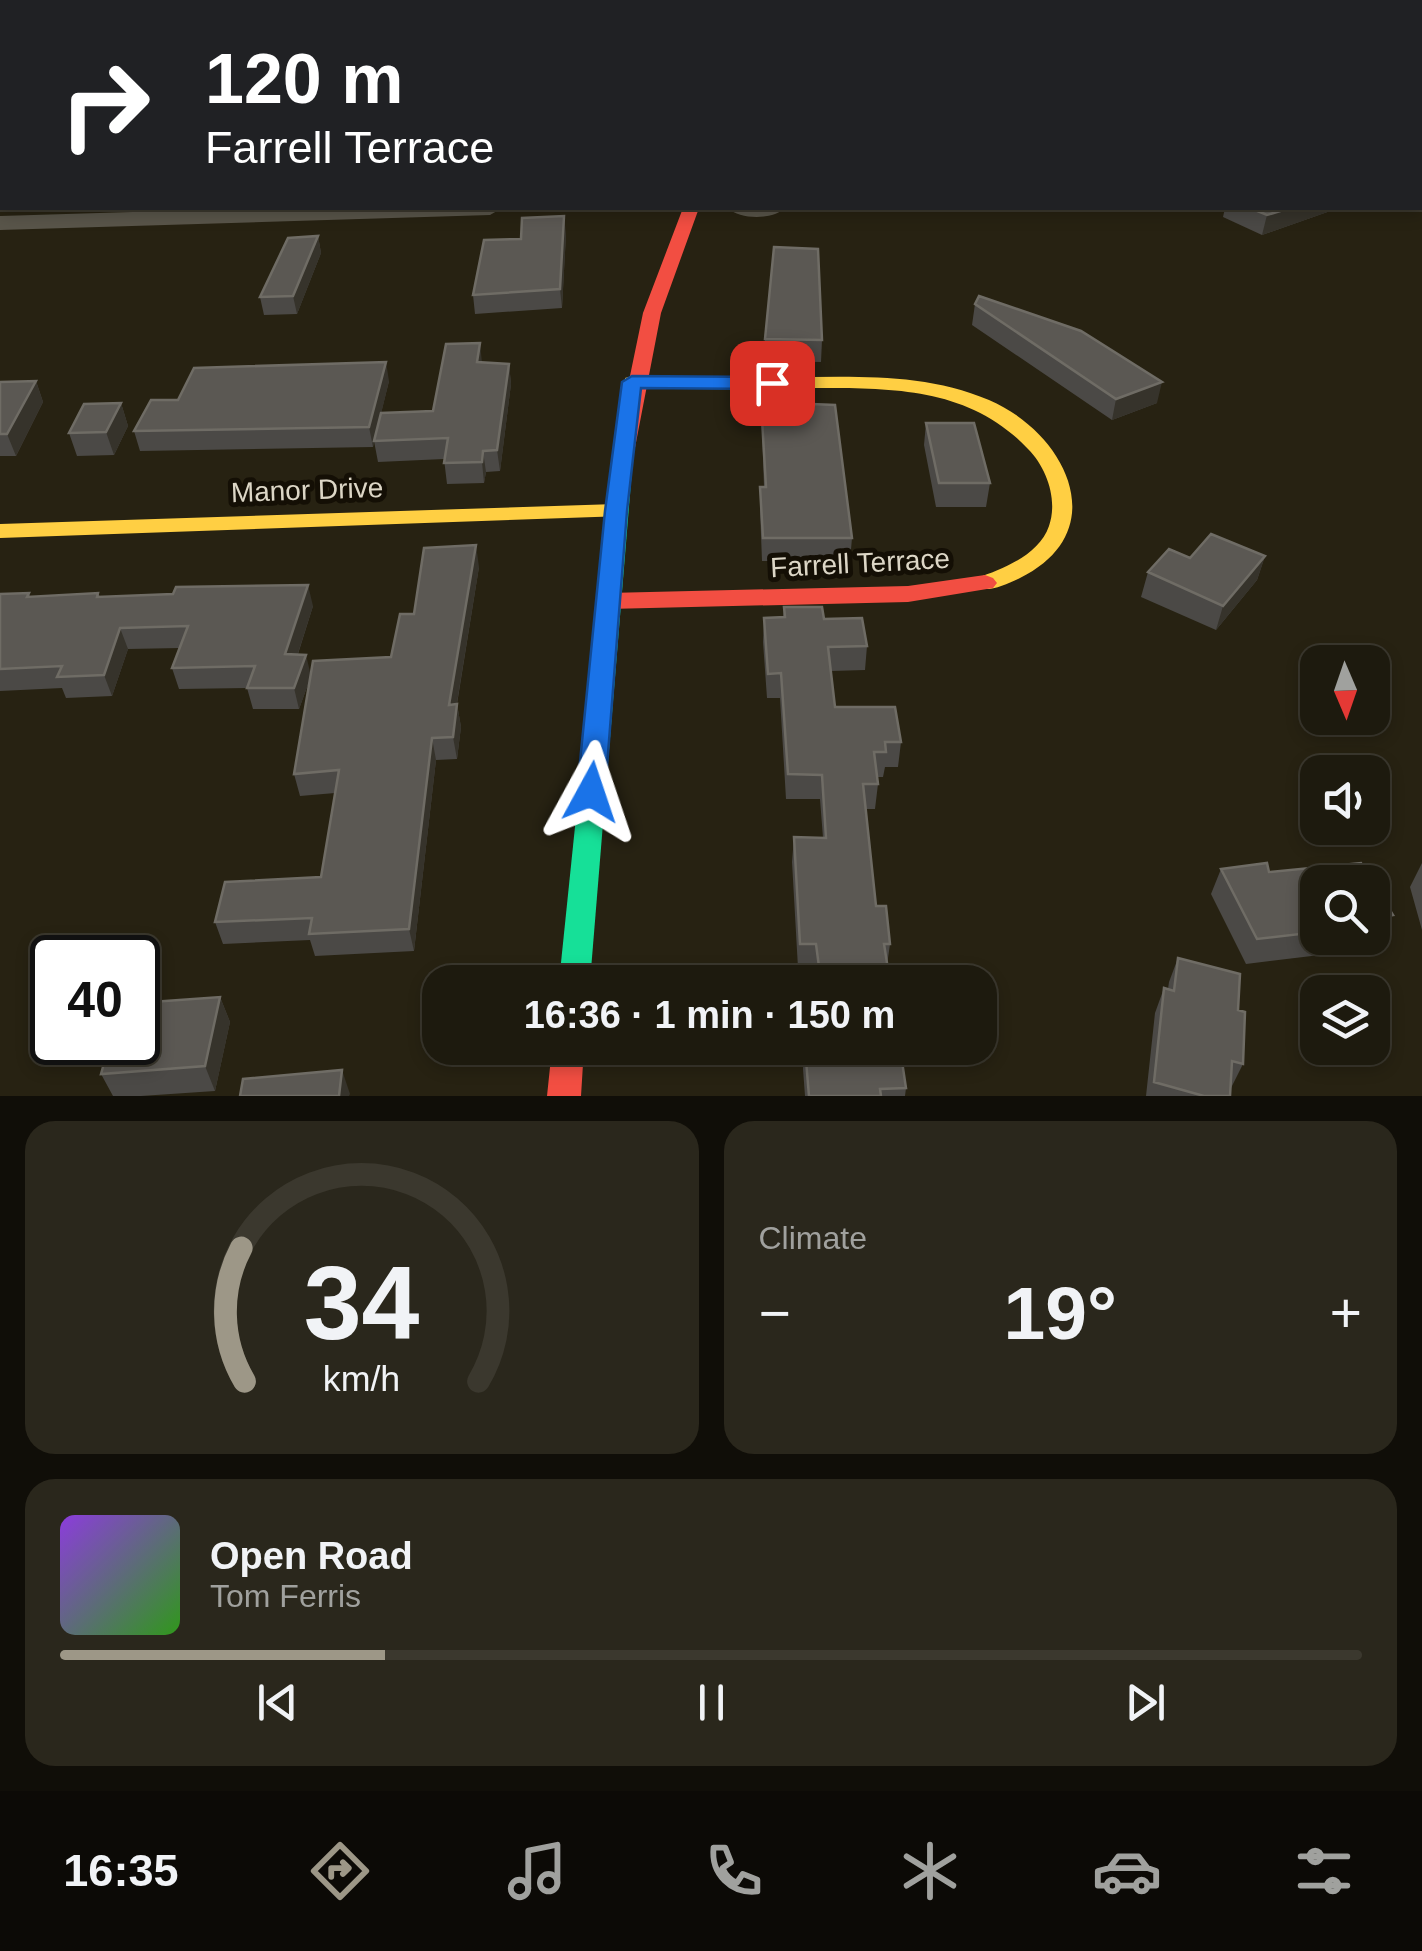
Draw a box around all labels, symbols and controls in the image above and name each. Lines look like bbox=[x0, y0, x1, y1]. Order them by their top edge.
icon: right bbox=[40, 40, 170, 170]
text: 120 m bbox=[205, 40, 403, 118]
text: Farrell Terrace bbox=[205, 122, 494, 173]
pin bbox=[730, 341, 815, 426]
icon: arrive bbox=[745, 356, 800, 411]
street label: Manor Drive bbox=[230, 472, 384, 508]
street label: Farrell Terrace bbox=[769, 543, 951, 583]
north arrow bbox=[1300, 645, 1390, 735]
map controls bbox=[1300, 645, 1390, 1065]
position arrow bbox=[539, 740, 643, 844]
button: sound bbox=[1300, 755, 1390, 845]
button: search bbox=[1300, 865, 1390, 955]
speed limit sign: 40 bbox=[30, 935, 160, 1065]
button: layers bbox=[1300, 975, 1390, 1065]
text: 16:36 · 1 min · 150 m bbox=[524, 994, 895, 1036]
text: Climate bbox=[759, 1220, 867, 1256]
text: 34 bbox=[304, 1245, 420, 1361]
text: 19° bbox=[1004, 1271, 1117, 1355]
text: − bbox=[759, 1282, 791, 1344]
text: + bbox=[1330, 1282, 1362, 1344]
text: km/h bbox=[323, 1359, 400, 1399]
text: Open Road bbox=[210, 1535, 413, 1577]
text: Tom Ferris bbox=[210, 1578, 361, 1614]
icon: previous bbox=[250, 1675, 305, 1730]
icon: pause bbox=[684, 1675, 739, 1730]
icon: next bbox=[1118, 1675, 1173, 1730]
icon: directions bbox=[305, 1836, 375, 1906]
icon: music bbox=[502, 1836, 572, 1906]
icon: phone bbox=[699, 1836, 769, 1906]
icon: climate bbox=[895, 1836, 965, 1906]
icon: car bbox=[1092, 1836, 1162, 1906]
icon: filters bbox=[1289, 1836, 1359, 1906]
text: 16:35 bbox=[63, 1845, 178, 1896]

